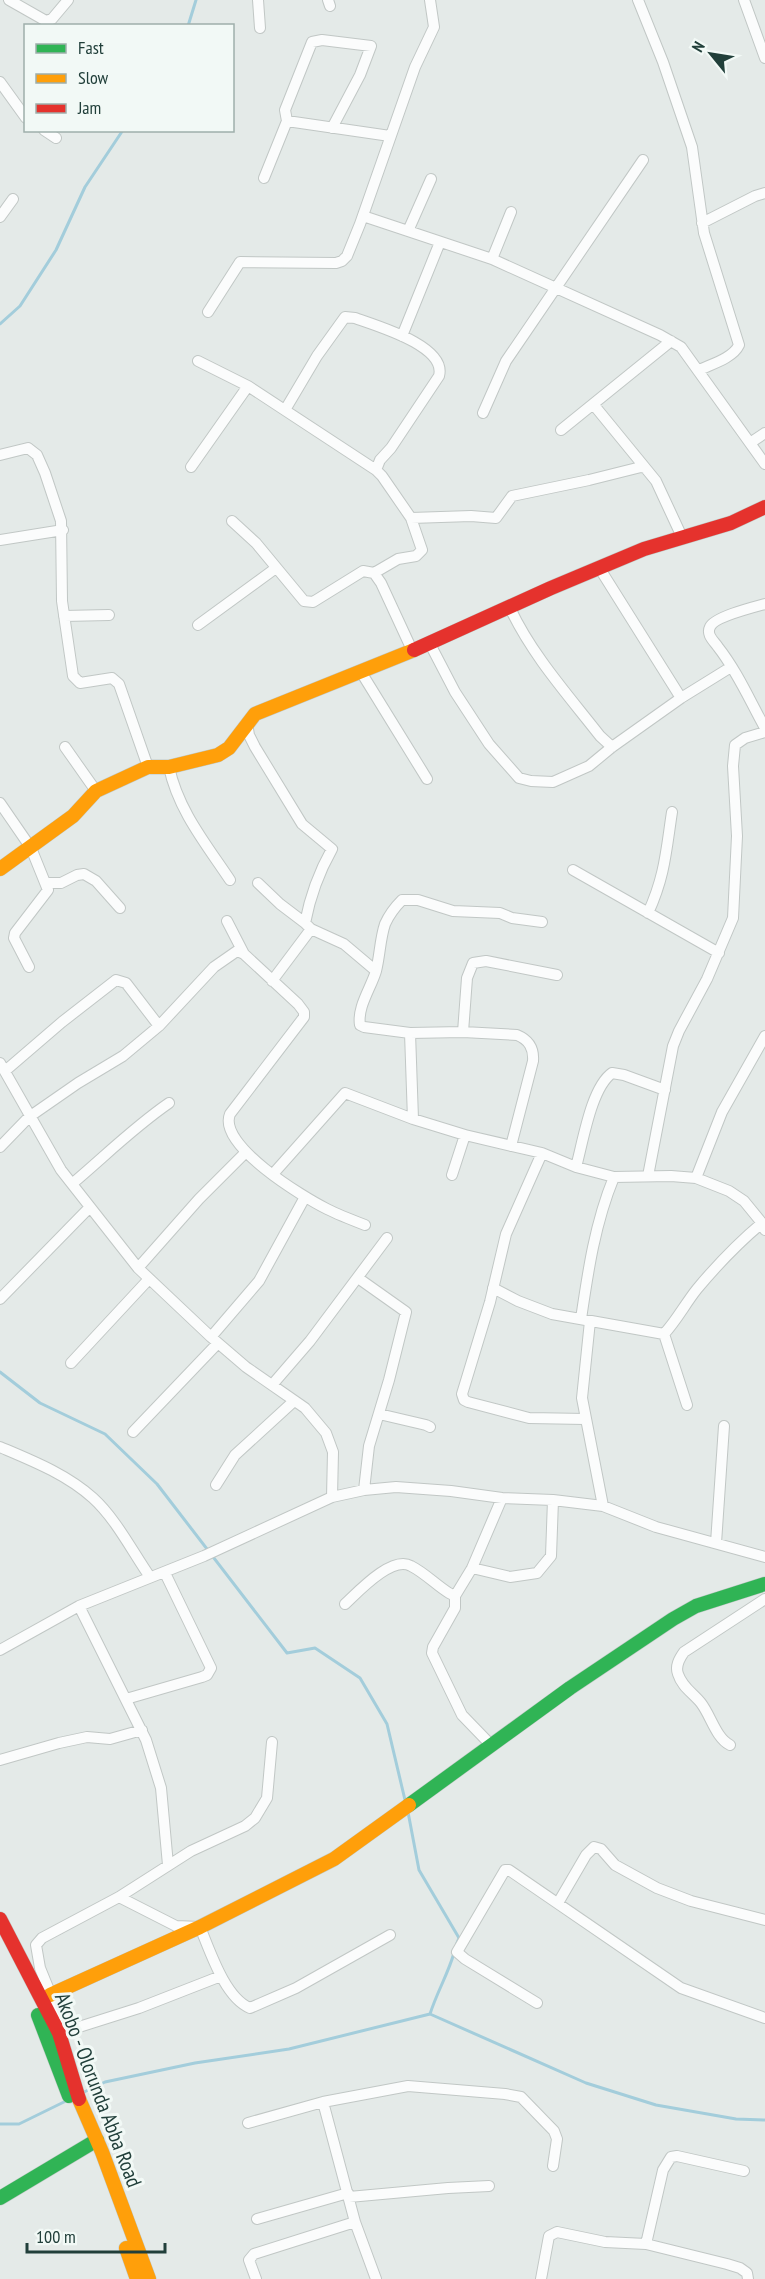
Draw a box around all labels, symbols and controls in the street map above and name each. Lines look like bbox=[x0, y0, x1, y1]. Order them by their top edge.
legend bbox=[24, 24, 234, 132]
north arrow bbox=[681, 24, 741, 84]
text: Fast bbox=[78, 36, 104, 59]
text: N bbox=[687, 38, 709, 55]
text: Slow bbox=[78, 66, 109, 89]
text: Jam bbox=[77, 96, 101, 119]
street label: Akobo - Olorunda Abba Road bbox=[49, 1989, 148, 2191]
scale bar bbox=[27, 2216, 165, 2254]
text: 100 m bbox=[36, 2225, 76, 2248]

